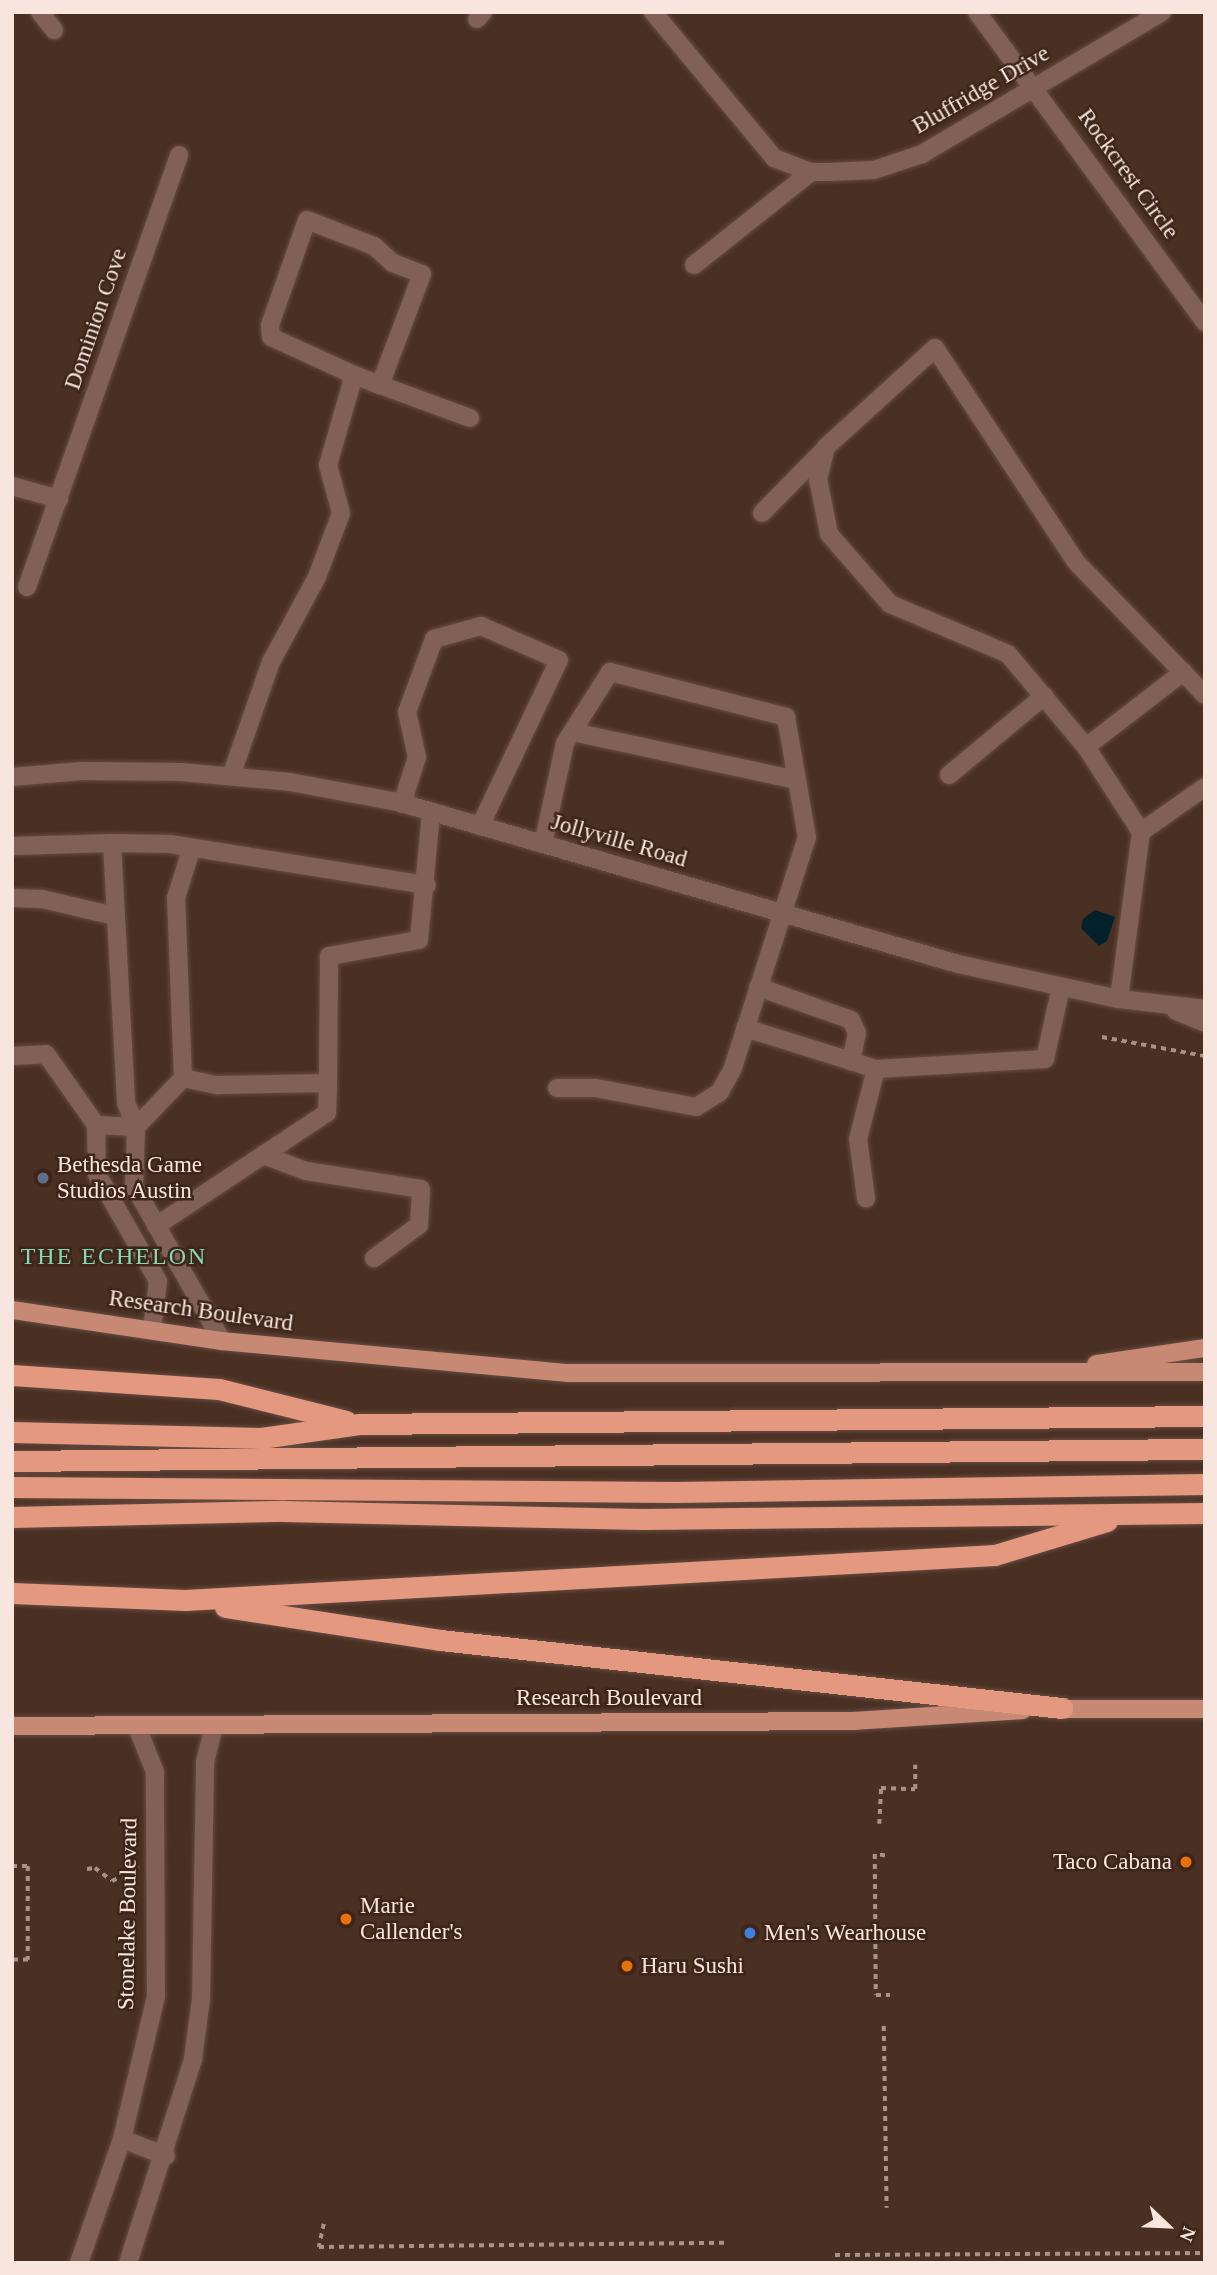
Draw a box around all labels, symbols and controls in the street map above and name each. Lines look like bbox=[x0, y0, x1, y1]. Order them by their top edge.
street label: Bluffridge Drive bbox=[908, 40, 1054, 140]
street label: Rockcrest Circle bbox=[1072, 104, 1184, 244]
street label: Dominion Cove bbox=[59, 245, 133, 393]
street label: Jollyville Road bbox=[548, 808, 690, 874]
place label: Bethesda Game Studios Austin bbox=[57, 1151, 202, 1205]
marker: Bethesda Game Studios Austin bbox=[35, 1170, 51, 1186]
district label: THE ECHELON bbox=[22, 1243, 206, 1271]
street label: Research Boulevard bbox=[107, 1284, 295, 1338]
street label: Research Boulevard bbox=[516, 1684, 702, 1712]
street label: Stonelake Boulevard bbox=[113, 1818, 143, 2010]
place label: Taco Cabana bbox=[1053, 1848, 1172, 1876]
marker: Taco Cabana bbox=[1178, 1854, 1194, 1870]
place label: Marie Callender's bbox=[360, 1892, 463, 1946]
marker: Marie Callender's bbox=[338, 1911, 354, 1927]
place label: Men's Wearhouse bbox=[764, 1919, 927, 1947]
marker: Men's Wearhouse bbox=[742, 1925, 758, 1941]
place label: Haru Sushi bbox=[641, 1952, 744, 1980]
marker: Haru Sushi bbox=[619, 1958, 635, 1974]
north arrow bbox=[1133, 2191, 1203, 2261]
text: N bbox=[1175, 2224, 1200, 2245]

